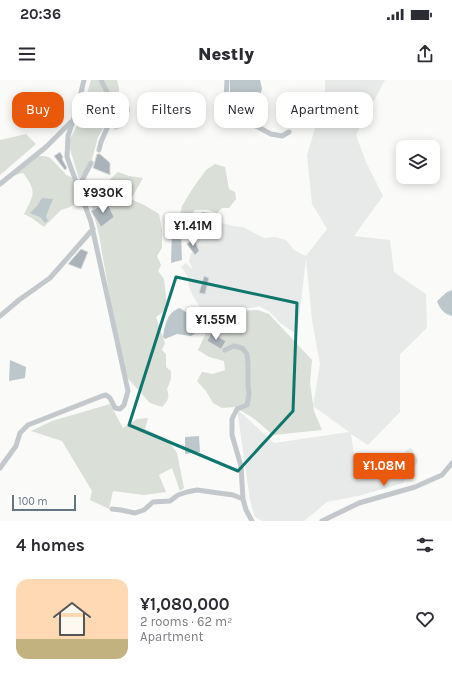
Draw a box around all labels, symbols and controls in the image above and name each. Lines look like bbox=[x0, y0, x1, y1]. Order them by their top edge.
text: 20:36 bbox=[20, 5, 61, 23]
icon: menu bbox=[16, 43, 38, 65]
text: Nestly bbox=[198, 43, 254, 65]
icon: share bbox=[414, 43, 436, 65]
chip: Buy bbox=[12, 92, 64, 128]
chip: Rent bbox=[72, 92, 129, 128]
chip: Filters bbox=[137, 92, 206, 128]
chip: New bbox=[214, 92, 268, 128]
chip: Apartment bbox=[276, 92, 373, 128]
map controls bbox=[396, 140, 440, 184]
button: layers bbox=[396, 140, 440, 184]
pin: ¥930K bbox=[75, 180, 131, 214]
text: ¥930K bbox=[83, 185, 123, 200]
pin: ¥1.41M bbox=[160, 213, 226, 247]
text: ¥1.41M bbox=[174, 218, 212, 233]
pin: ¥1.55M bbox=[183, 307, 249, 341]
text: ¥1.55M bbox=[195, 312, 237, 327]
pin: ¥1.08M bbox=[351, 453, 417, 487]
text: ¥1.08M bbox=[362, 458, 406, 473]
scale bar bbox=[12, 493, 76, 512]
text: 100 m bbox=[18, 495, 48, 508]
icon: filters bbox=[414, 534, 436, 556]
text: 4 homes bbox=[16, 535, 85, 555]
text: ¥1,080,000 bbox=[140, 594, 229, 614]
icon: home bbox=[48, 595, 96, 643]
icon: heart bbox=[414, 608, 436, 630]
text: 2 rooms · 62 m² bbox=[140, 614, 232, 629]
text: Apartment bbox=[140, 629, 203, 644]

